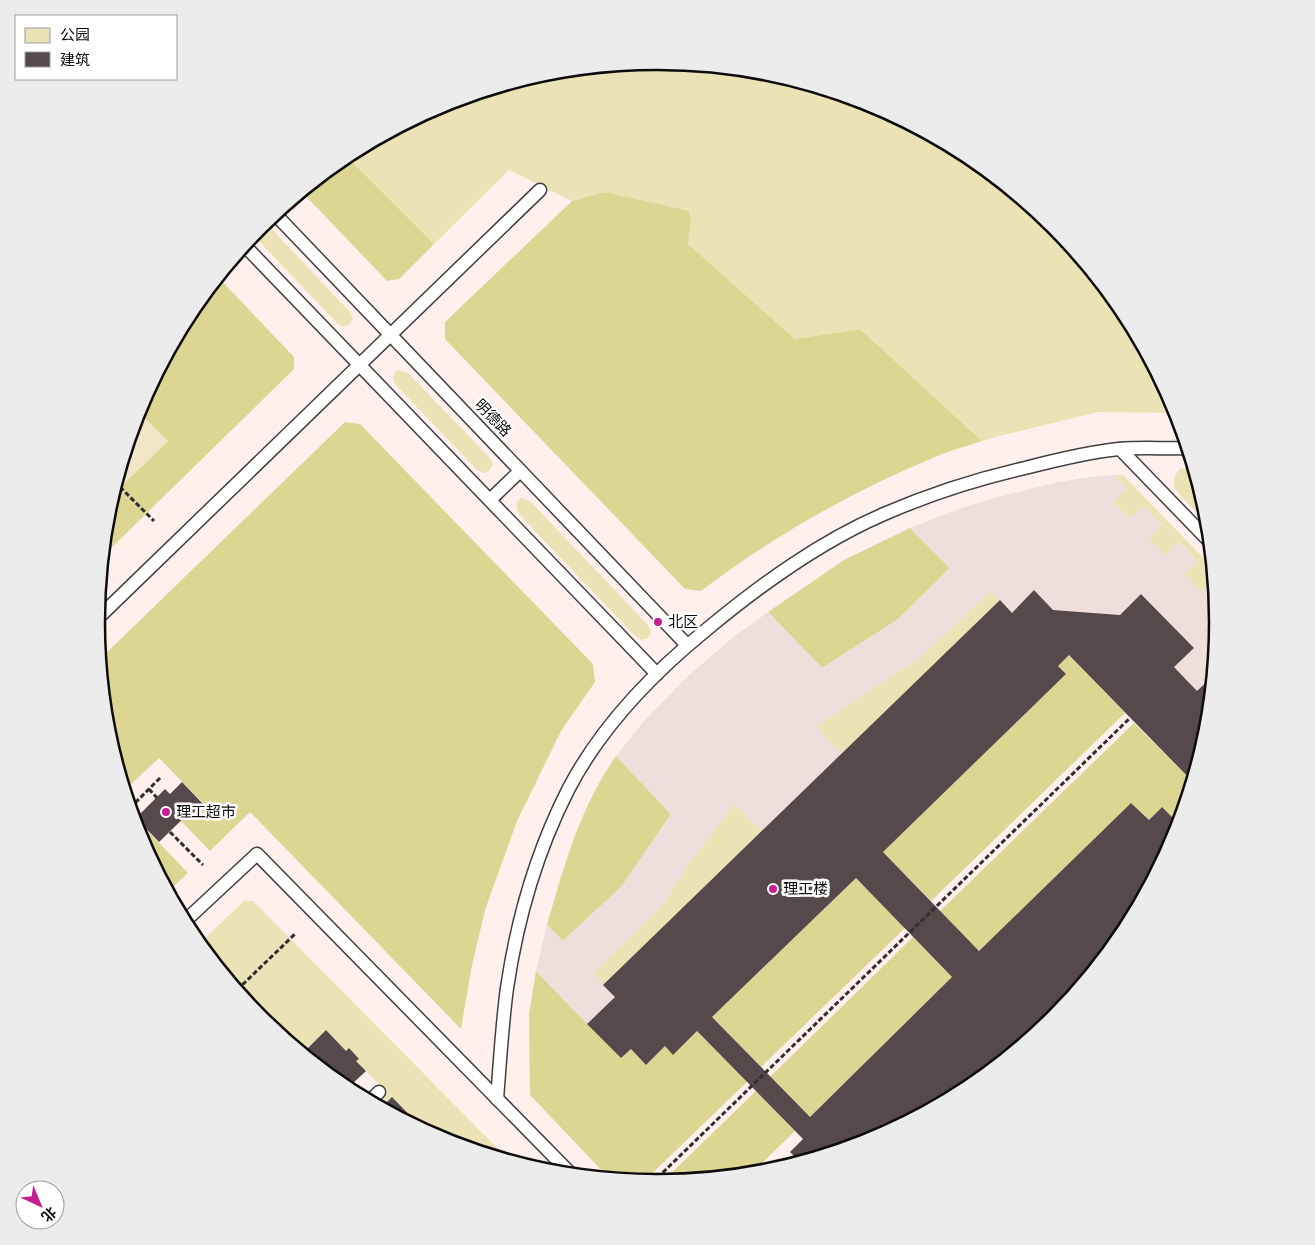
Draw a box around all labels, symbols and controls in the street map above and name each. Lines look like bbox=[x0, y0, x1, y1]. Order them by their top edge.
legend bbox=[15, 15, 178, 80]
text: 公园 bbox=[60, 26, 90, 44]
text: 建筑 bbox=[60, 51, 90, 69]
street label: 明德路 bbox=[471, 396, 515, 440]
place label: 北区 bbox=[668, 613, 698, 631]
marker: 北区 bbox=[652, 616, 664, 628]
place label: 理工超市 bbox=[176, 803, 236, 821]
marker: 理工超市 bbox=[160, 806, 172, 818]
place label: 理工楼 bbox=[783, 880, 828, 898]
marker: 理工楼 bbox=[767, 883, 779, 895]
north arrow bbox=[15, 1180, 65, 1230]
text: 北 bbox=[38, 1204, 60, 1225]

